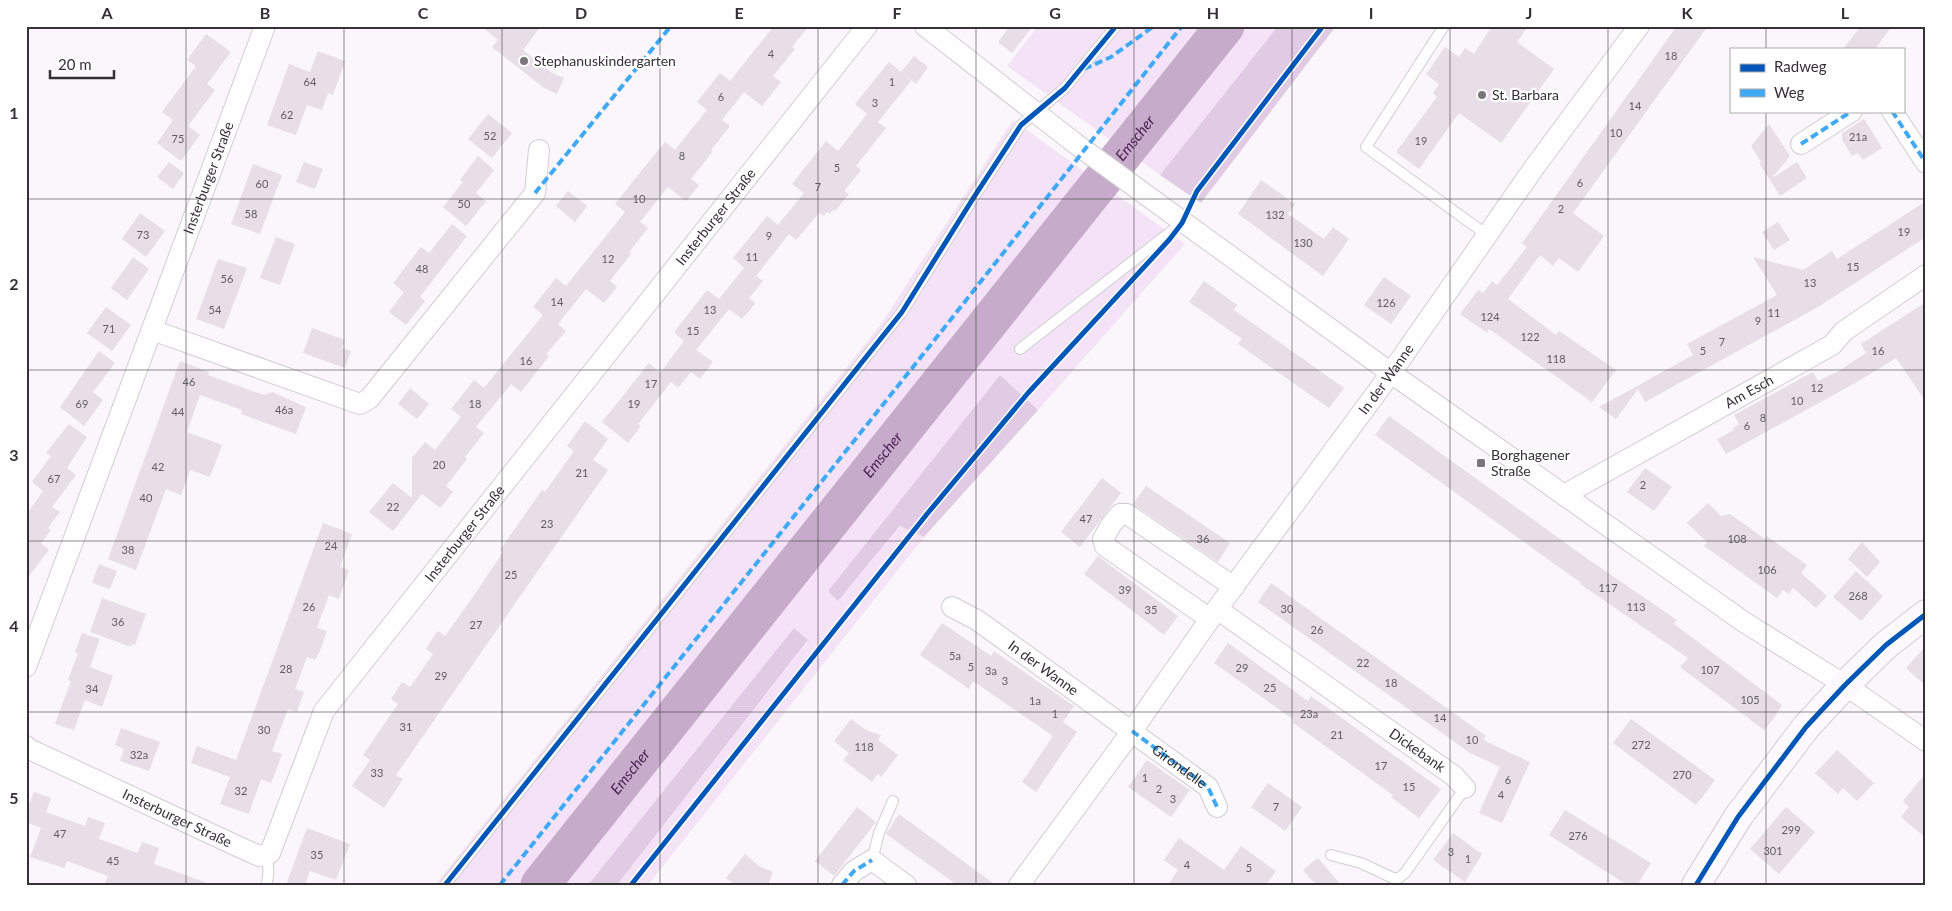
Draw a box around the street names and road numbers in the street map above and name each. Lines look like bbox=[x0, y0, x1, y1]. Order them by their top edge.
street label: Insterburger Straße bbox=[179, 119, 237, 236]
street label: Insterburger Straße bbox=[672, 165, 759, 268]
street label: In der Wanne bbox=[1355, 341, 1417, 417]
street label: Am Esch bbox=[1721, 371, 1776, 411]
street label: Insterburger Straße bbox=[421, 481, 508, 585]
street label: In der Wanne bbox=[1005, 636, 1082, 699]
street label: Dickebank bbox=[1386, 724, 1450, 776]
street label: Girondelle bbox=[1149, 740, 1210, 791]
street label: Insterburger Straße bbox=[120, 785, 235, 850]

